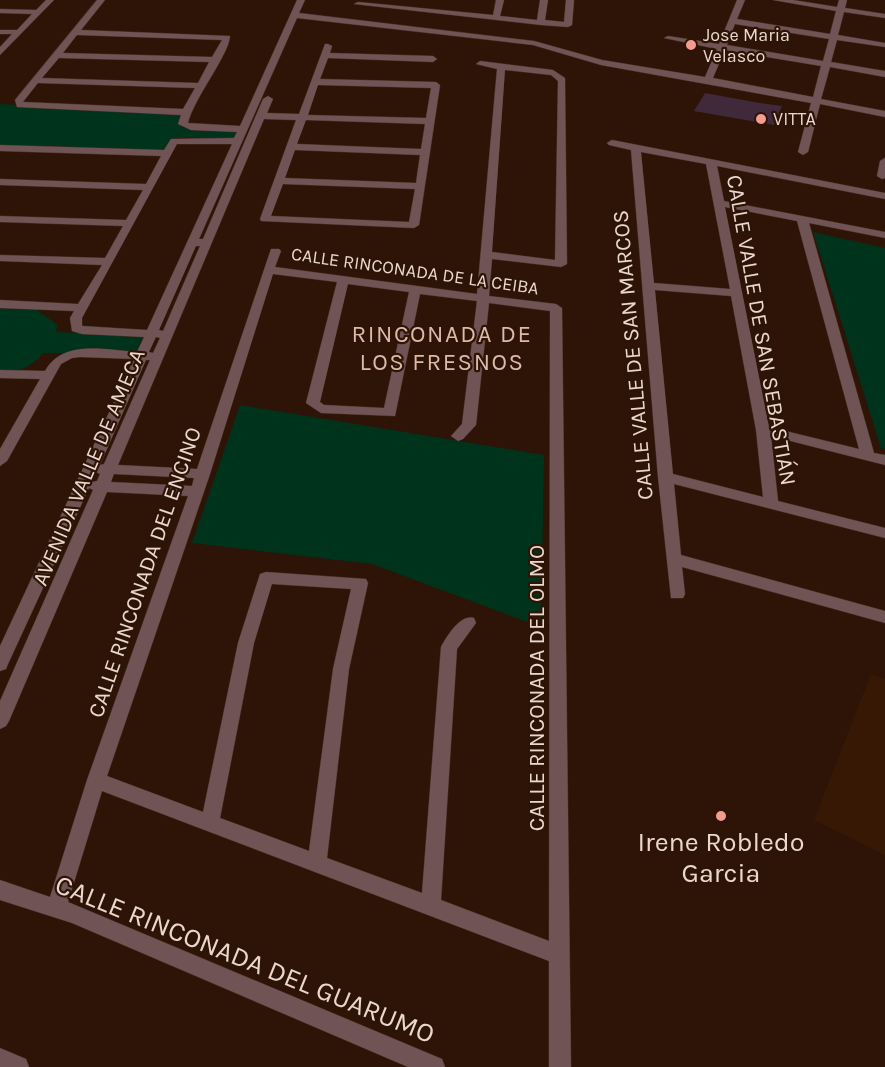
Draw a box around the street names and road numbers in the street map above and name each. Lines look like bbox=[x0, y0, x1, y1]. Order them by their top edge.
street label: CALLE VALLE DE SAN SEBASTIÁN bbox=[721, 173, 802, 488]
street label: CALLE VALLE DE SAN MARCOS bbox=[607, 209, 659, 501]
street label: CALLE RINCONADA DE LA CEIBA bbox=[290, 243, 540, 299]
street label: AVENIDA VALLE DE AMECA bbox=[27, 345, 151, 590]
street label: CALLE RINCONADA DEL ENCINO bbox=[83, 424, 207, 721]
street label: CALLE RINCONADA DEL OLMO bbox=[524, 545, 550, 831]
street label: CALLE RINCONADA DEL GUARUMO bbox=[51, 868, 439, 1050]

